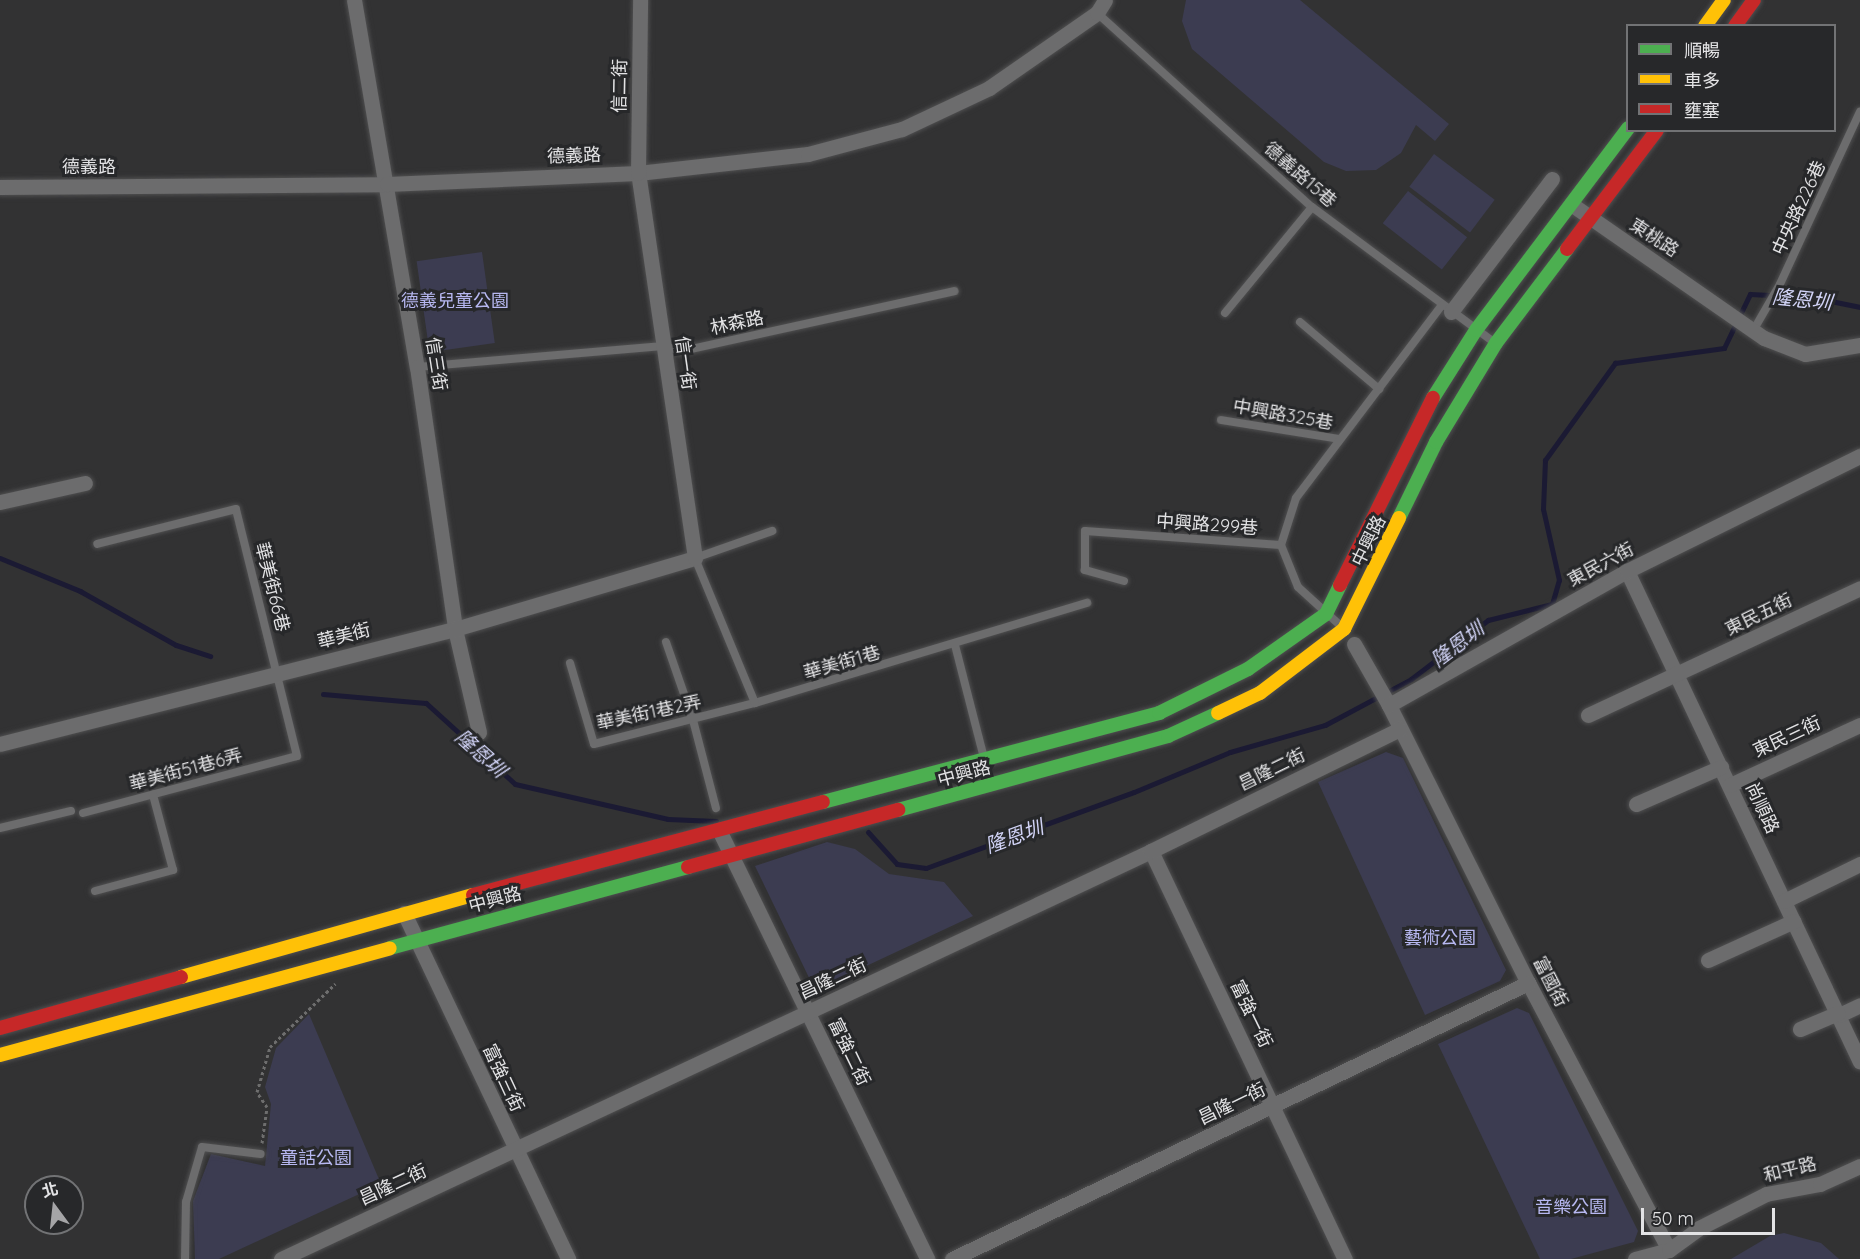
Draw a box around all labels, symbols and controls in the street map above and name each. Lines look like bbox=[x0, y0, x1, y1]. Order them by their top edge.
legend bbox=[1626, 24, 1836, 132]
text: 順暢 bbox=[1684, 39, 1720, 62]
street label: 信二街 bbox=[609, 59, 631, 113]
text: 車多 bbox=[1684, 69, 1720, 92]
text: 壅塞 bbox=[1684, 99, 1720, 122]
street label: 德義路15巷 bbox=[1260, 138, 1340, 212]
street label: 德義路 bbox=[547, 144, 601, 168]
street label: 德義路 bbox=[62, 156, 116, 178]
street label: 中央路226巷 bbox=[1768, 157, 1830, 259]
street label: 東桃路 bbox=[1625, 214, 1683, 262]
water label: 隆恩圳 bbox=[1771, 284, 1833, 314]
park label: 德義兒童公園 bbox=[401, 290, 509, 312]
street label: 林森路 bbox=[708, 307, 766, 339]
street label: 信一街 bbox=[671, 335, 699, 391]
street label: 信三街 bbox=[421, 336, 451, 392]
street label: 中興路325巷 bbox=[1231, 396, 1335, 434]
street label: 中興路299巷 bbox=[1155, 511, 1259, 539]
street label: 中興路 bbox=[1347, 512, 1391, 570]
street label: 東民六街 bbox=[1564, 539, 1638, 591]
street label: 華美街66巷 bbox=[250, 540, 294, 634]
street label: 東民五街 bbox=[1722, 590, 1796, 640]
water label: 隆恩圳 bbox=[1426, 616, 1488, 672]
street label: 華美街 bbox=[315, 619, 373, 653]
street label: 華美街1巷 bbox=[801, 642, 883, 684]
street label: 華美街1巷2弄 bbox=[595, 691, 703, 735]
street label: 東民三街 bbox=[1750, 712, 1824, 762]
water label: 隆恩圳 bbox=[451, 724, 511, 782]
street label: 華美街51巷6弄 bbox=[127, 745, 245, 795]
street label: 昌隆二街 bbox=[1235, 745, 1309, 795]
street label: 中興路 bbox=[935, 757, 993, 791]
street label: 尚順路 bbox=[1741, 779, 1783, 837]
water label: 隆恩圳 bbox=[982, 814, 1046, 858]
street label: 中興路 bbox=[466, 883, 524, 917]
park label: 藝術公園 bbox=[1404, 927, 1476, 949]
street label: 富國街 bbox=[1528, 953, 1572, 1011]
street label: 昌隆二街 bbox=[796, 954, 870, 1004]
street label: 富強一街 bbox=[1226, 977, 1276, 1051]
street label: 富強二街 bbox=[824, 1015, 874, 1089]
street label: 富強三街 bbox=[478, 1041, 528, 1115]
street label: 昌隆一街 bbox=[1195, 1079, 1269, 1129]
park label: 童話公園 bbox=[280, 1147, 352, 1169]
street label: 和平路 bbox=[1761, 1153, 1819, 1187]
street label: 昌隆二街 bbox=[356, 1160, 430, 1210]
north arrow bbox=[24, 1175, 84, 1235]
text: 北 bbox=[40, 1178, 60, 1201]
park label: 音樂公園 bbox=[1535, 1196, 1607, 1218]
scale bar bbox=[1644, 1196, 1778, 1234]
text: 50 m bbox=[1652, 1207, 1694, 1230]

